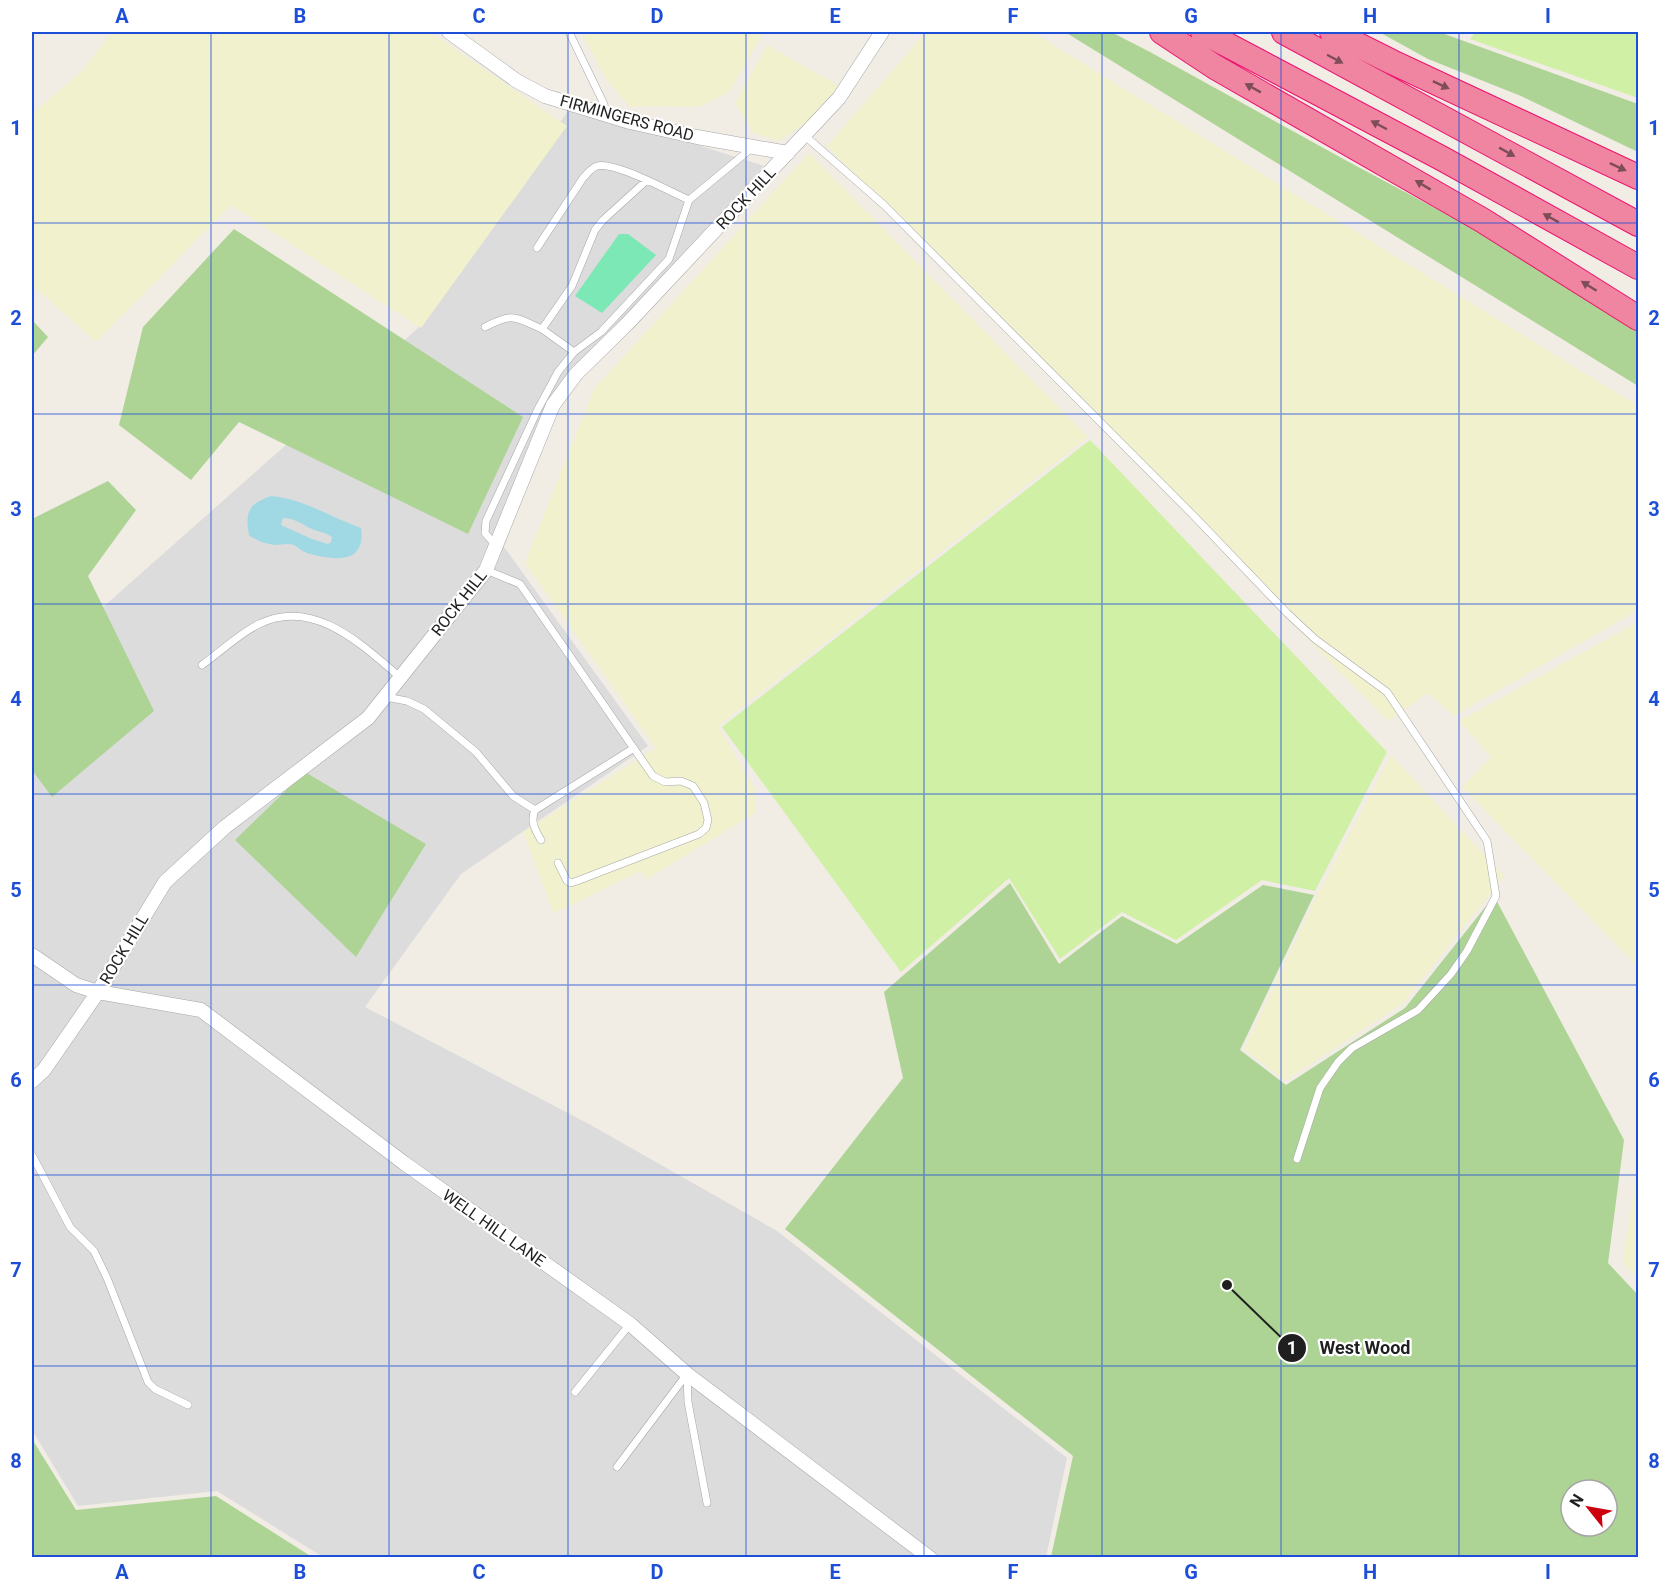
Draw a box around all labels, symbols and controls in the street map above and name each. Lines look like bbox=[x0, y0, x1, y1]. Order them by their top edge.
text: A bbox=[115, 4, 129, 28]
text: B bbox=[294, 4, 306, 28]
text: C bbox=[472, 4, 486, 28]
text: D bbox=[651, 4, 664, 28]
text: E bbox=[829, 4, 841, 28]
text: F bbox=[1008, 4, 1019, 28]
text: G bbox=[1184, 4, 1198, 28]
text: H bbox=[1363, 4, 1377, 28]
text: I bbox=[1545, 4, 1551, 28]
one-way arrow bbox=[1327, 54, 1344, 64]
one-way arrow bbox=[1432, 80, 1449, 89]
one-way arrow bbox=[1244, 83, 1261, 93]
street label: FIRMINGERS ROAD bbox=[558, 91, 696, 145]
text: 1 bbox=[10, 116, 22, 140]
text: 1 bbox=[1648, 116, 1660, 140]
one-way arrow bbox=[1370, 120, 1387, 130]
one-way arrow bbox=[1499, 147, 1516, 157]
one-way arrow bbox=[1609, 162, 1627, 172]
street label: ROCK HILL bbox=[712, 163, 780, 233]
one-way arrow bbox=[1415, 179, 1431, 190]
one-way arrow bbox=[1542, 213, 1559, 223]
one-way arrow bbox=[1581, 281, 1597, 292]
text: 2 bbox=[10, 306, 22, 330]
text: 2 bbox=[1648, 306, 1660, 330]
text: 3 bbox=[10, 497, 22, 521]
text: 3 bbox=[1648, 497, 1660, 521]
street label: ROCK HILL bbox=[427, 566, 491, 640]
text: 4 bbox=[10, 687, 22, 711]
text: 4 bbox=[1648, 687, 1660, 711]
text: 5 bbox=[10, 878, 22, 902]
text: 5 bbox=[1648, 878, 1660, 902]
street label: ROCK HILL bbox=[96, 910, 152, 987]
text: 6 bbox=[10, 1068, 22, 1092]
text: 6 bbox=[1648, 1068, 1660, 1092]
street label: WELL HILL LANE bbox=[439, 1185, 549, 1271]
text: 7 bbox=[10, 1258, 22, 1282]
text: 7 bbox=[1648, 1258, 1660, 1282]
callout: West Wood bbox=[1277, 1330, 1422, 1366]
text: 1 bbox=[1287, 1337, 1297, 1358]
text: West Wood bbox=[1320, 1337, 1410, 1358]
text: 8 bbox=[10, 1449, 22, 1473]
text: 8 bbox=[1648, 1449, 1660, 1473]
north arrow bbox=[1559, 1478, 1619, 1538]
text: N bbox=[1566, 1491, 1588, 1510]
text: A bbox=[115, 1560, 129, 1584]
text: B bbox=[294, 1560, 306, 1584]
text: C bbox=[472, 1560, 486, 1584]
text: D bbox=[651, 1560, 664, 1584]
text: E bbox=[829, 1560, 841, 1584]
text: F bbox=[1008, 1560, 1019, 1584]
text: G bbox=[1184, 1560, 1198, 1584]
text: H bbox=[1363, 1560, 1377, 1584]
text: I bbox=[1545, 1560, 1551, 1584]

